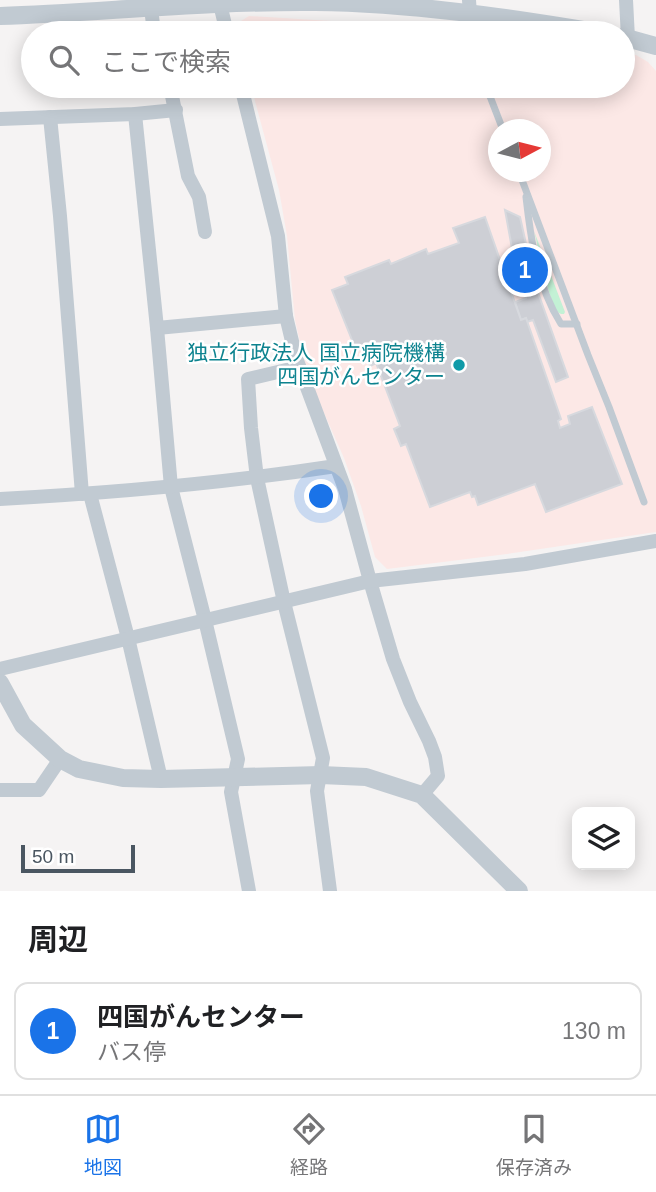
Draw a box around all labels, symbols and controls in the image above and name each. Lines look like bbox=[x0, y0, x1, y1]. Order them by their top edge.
search box bbox=[21, 21, 635, 98]
icon: search bbox=[45, 41, 83, 79]
text: ここで検索 bbox=[101, 47, 231, 77]
north arrow bbox=[488, 119, 551, 182]
pin: 1 bbox=[502, 244, 548, 296]
place label: 独立行政法人 国立病院機構 四国がんセンター bbox=[187, 341, 445, 388]
marker: 独立行政法人 国立病院機構 四国がんセンター bbox=[451, 357, 467, 373]
your location bbox=[304, 479, 338, 513]
map controls bbox=[572, 807, 635, 870]
button: layers bbox=[572, 807, 635, 870]
scale bar bbox=[21, 842, 135, 874]
text: 50 m bbox=[32, 846, 74, 867]
text: 周辺 bbox=[28, 923, 88, 956]
text: 四国がんセンター bbox=[97, 1002, 305, 1032]
text: 1 bbox=[47, 1018, 59, 1044]
text: 130 m bbox=[562, 1018, 626, 1044]
text: バス停 bbox=[97, 1039, 166, 1065]
tab: 地図 bbox=[84, 1110, 122, 1179]
tab: 経路 bbox=[290, 1110, 328, 1179]
tab: 保存済み bbox=[496, 1110, 572, 1179]

